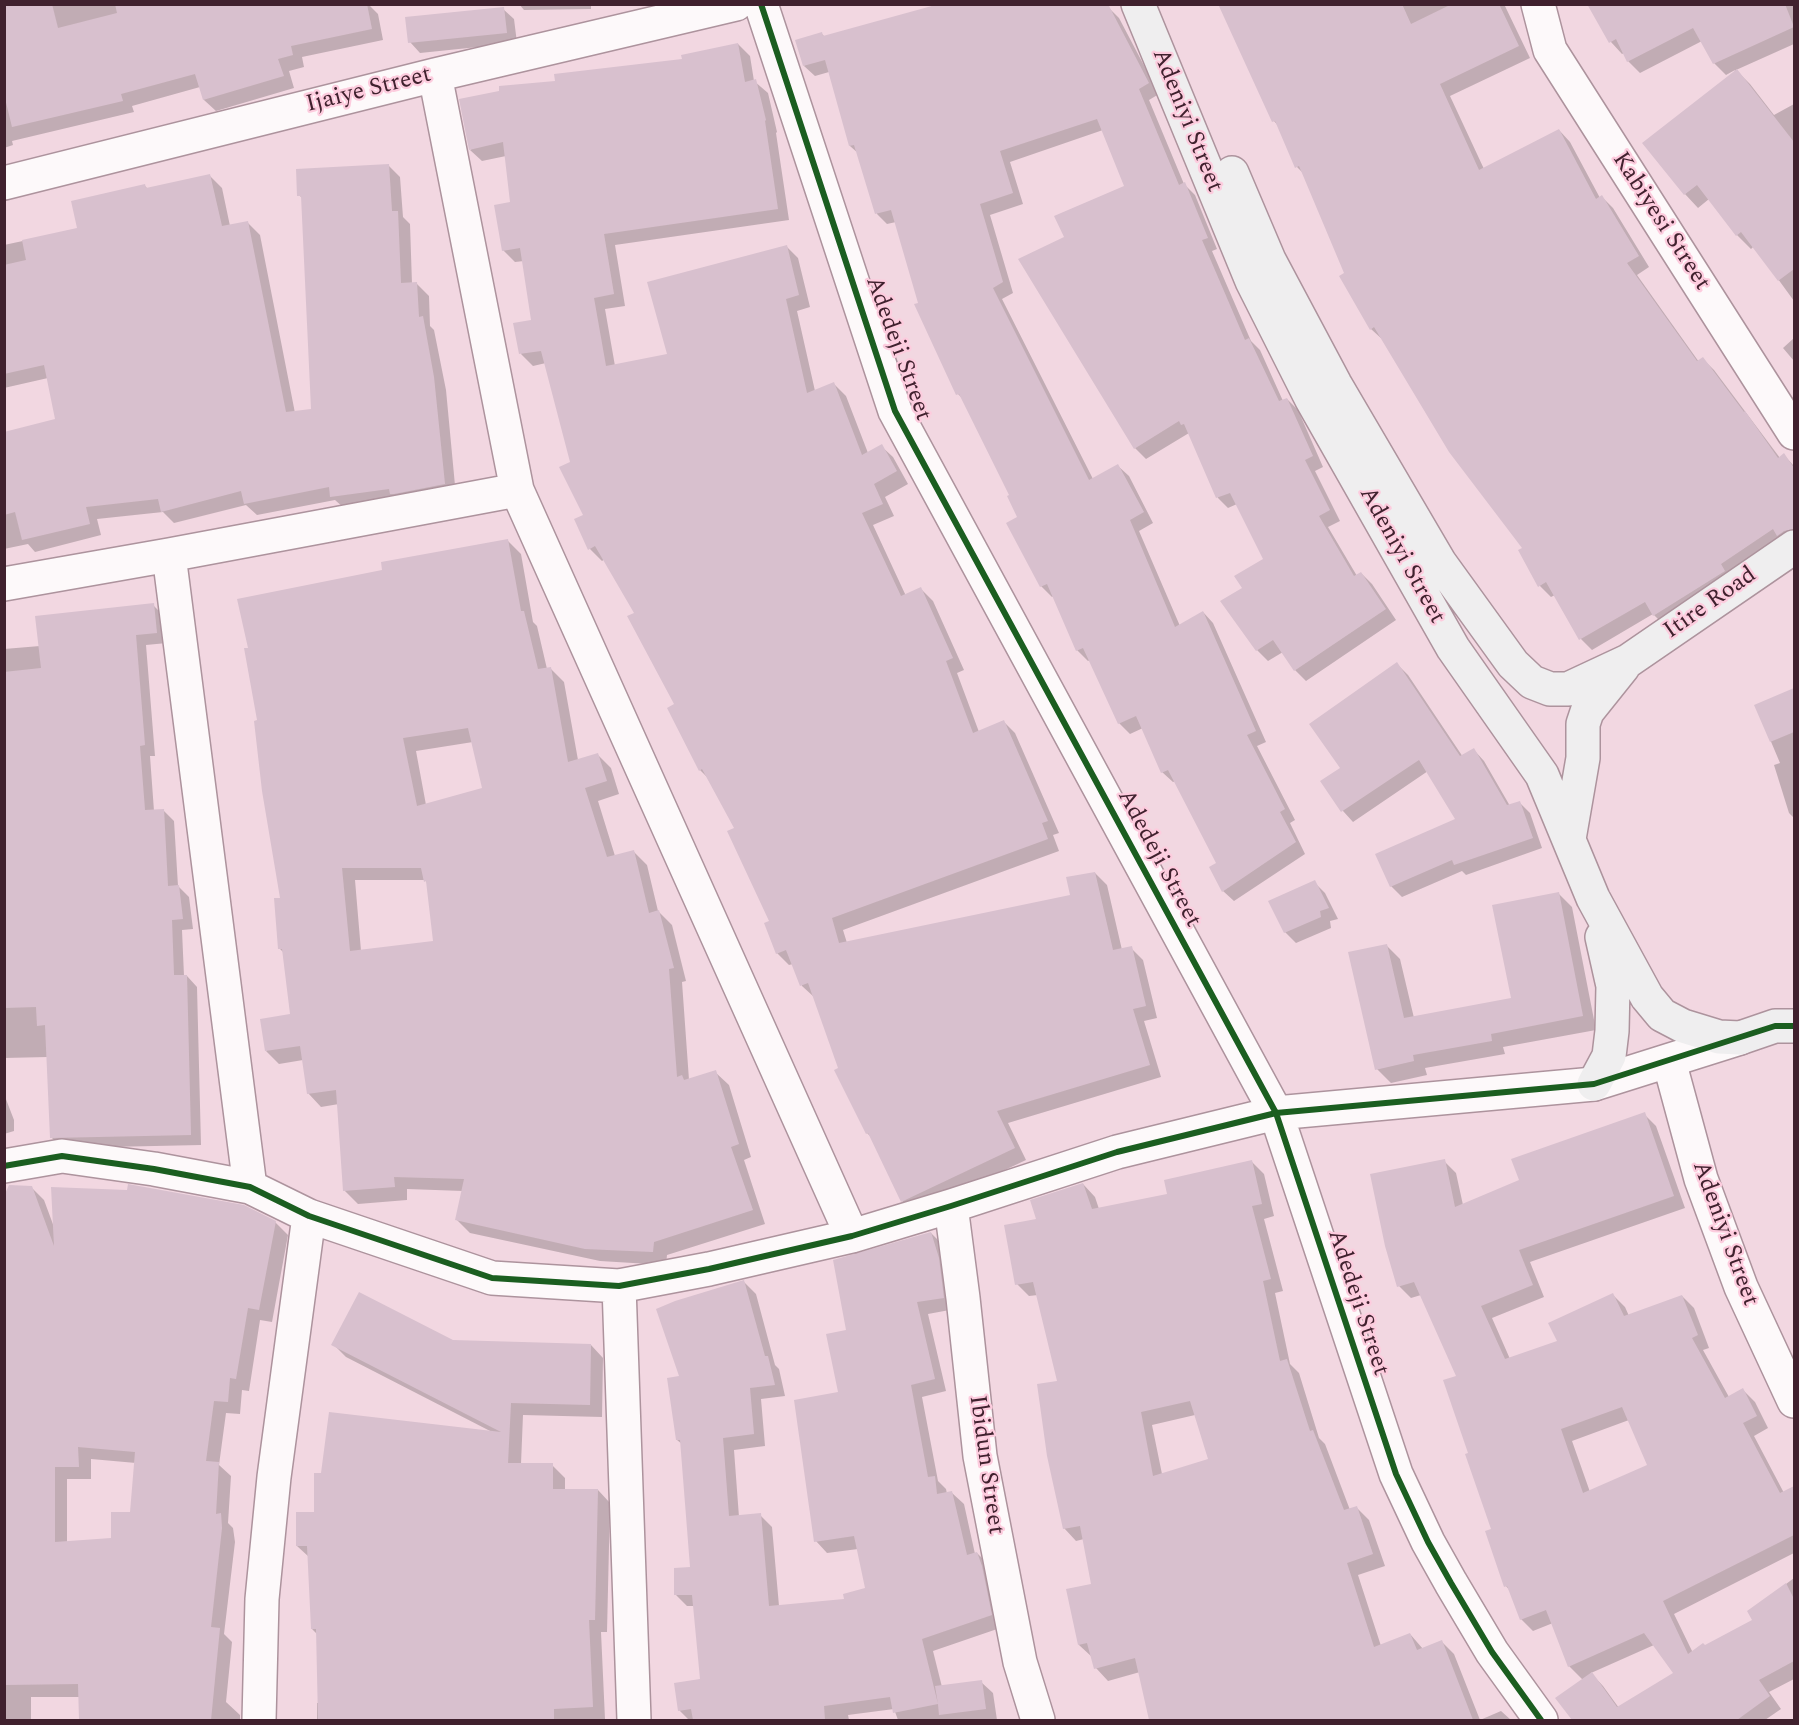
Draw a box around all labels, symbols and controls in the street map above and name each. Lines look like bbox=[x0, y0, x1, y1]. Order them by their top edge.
street label: Adeniyi Street bbox=[1144, 45, 1228, 197]
street label: Ijaiye Street bbox=[303, 62, 435, 120]
street label: Kabiyesi Street bbox=[1605, 147, 1715, 297]
street label: Adedeji Street bbox=[858, 273, 936, 425]
street label: Adeniyi Street bbox=[1352, 483, 1450, 629]
street label: Itire Road bbox=[1659, 562, 1763, 646]
street label: Adedeji Street bbox=[1110, 785, 1206, 933]
street label: Adeniyi Street bbox=[1684, 1158, 1764, 1310]
street label: Adedeji Street bbox=[1320, 1226, 1394, 1380]
street label: Ibidun Street bbox=[961, 1394, 1009, 1536]

